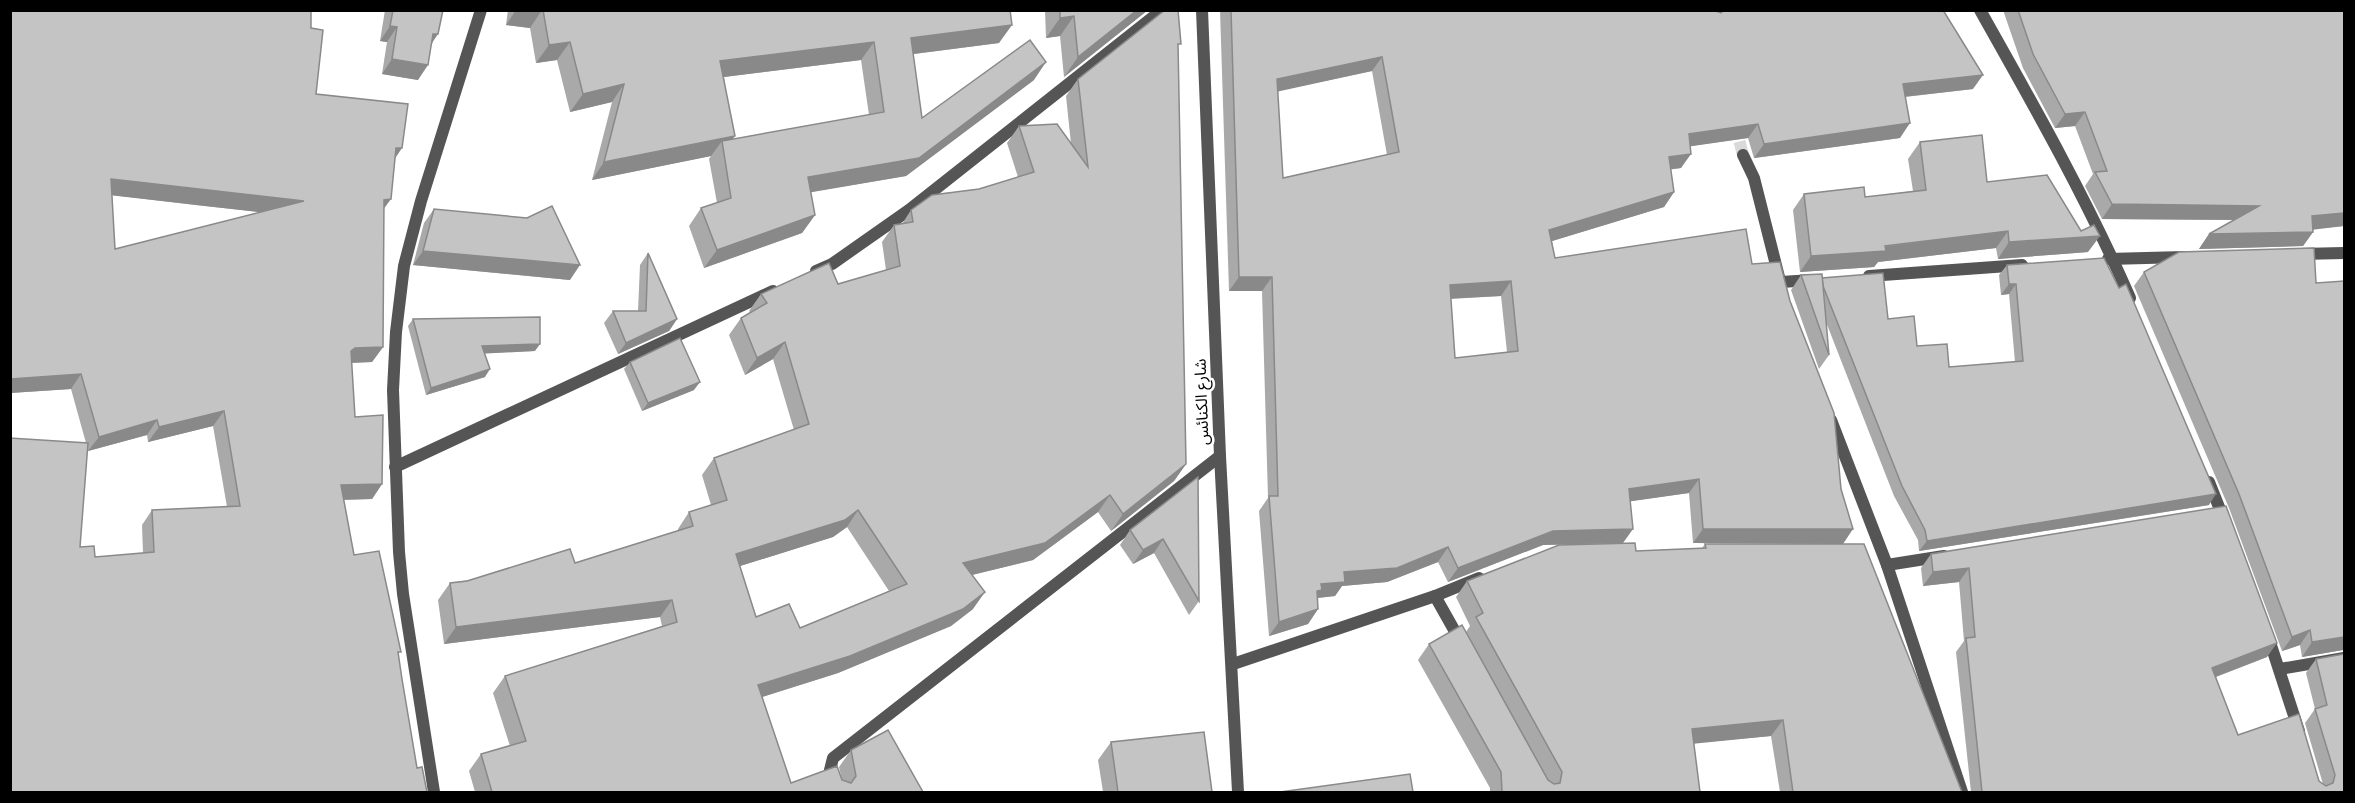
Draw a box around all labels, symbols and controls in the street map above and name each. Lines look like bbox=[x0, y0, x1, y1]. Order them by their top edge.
street label: شارع الكنائس bbox=[1191, 358, 1216, 445]

